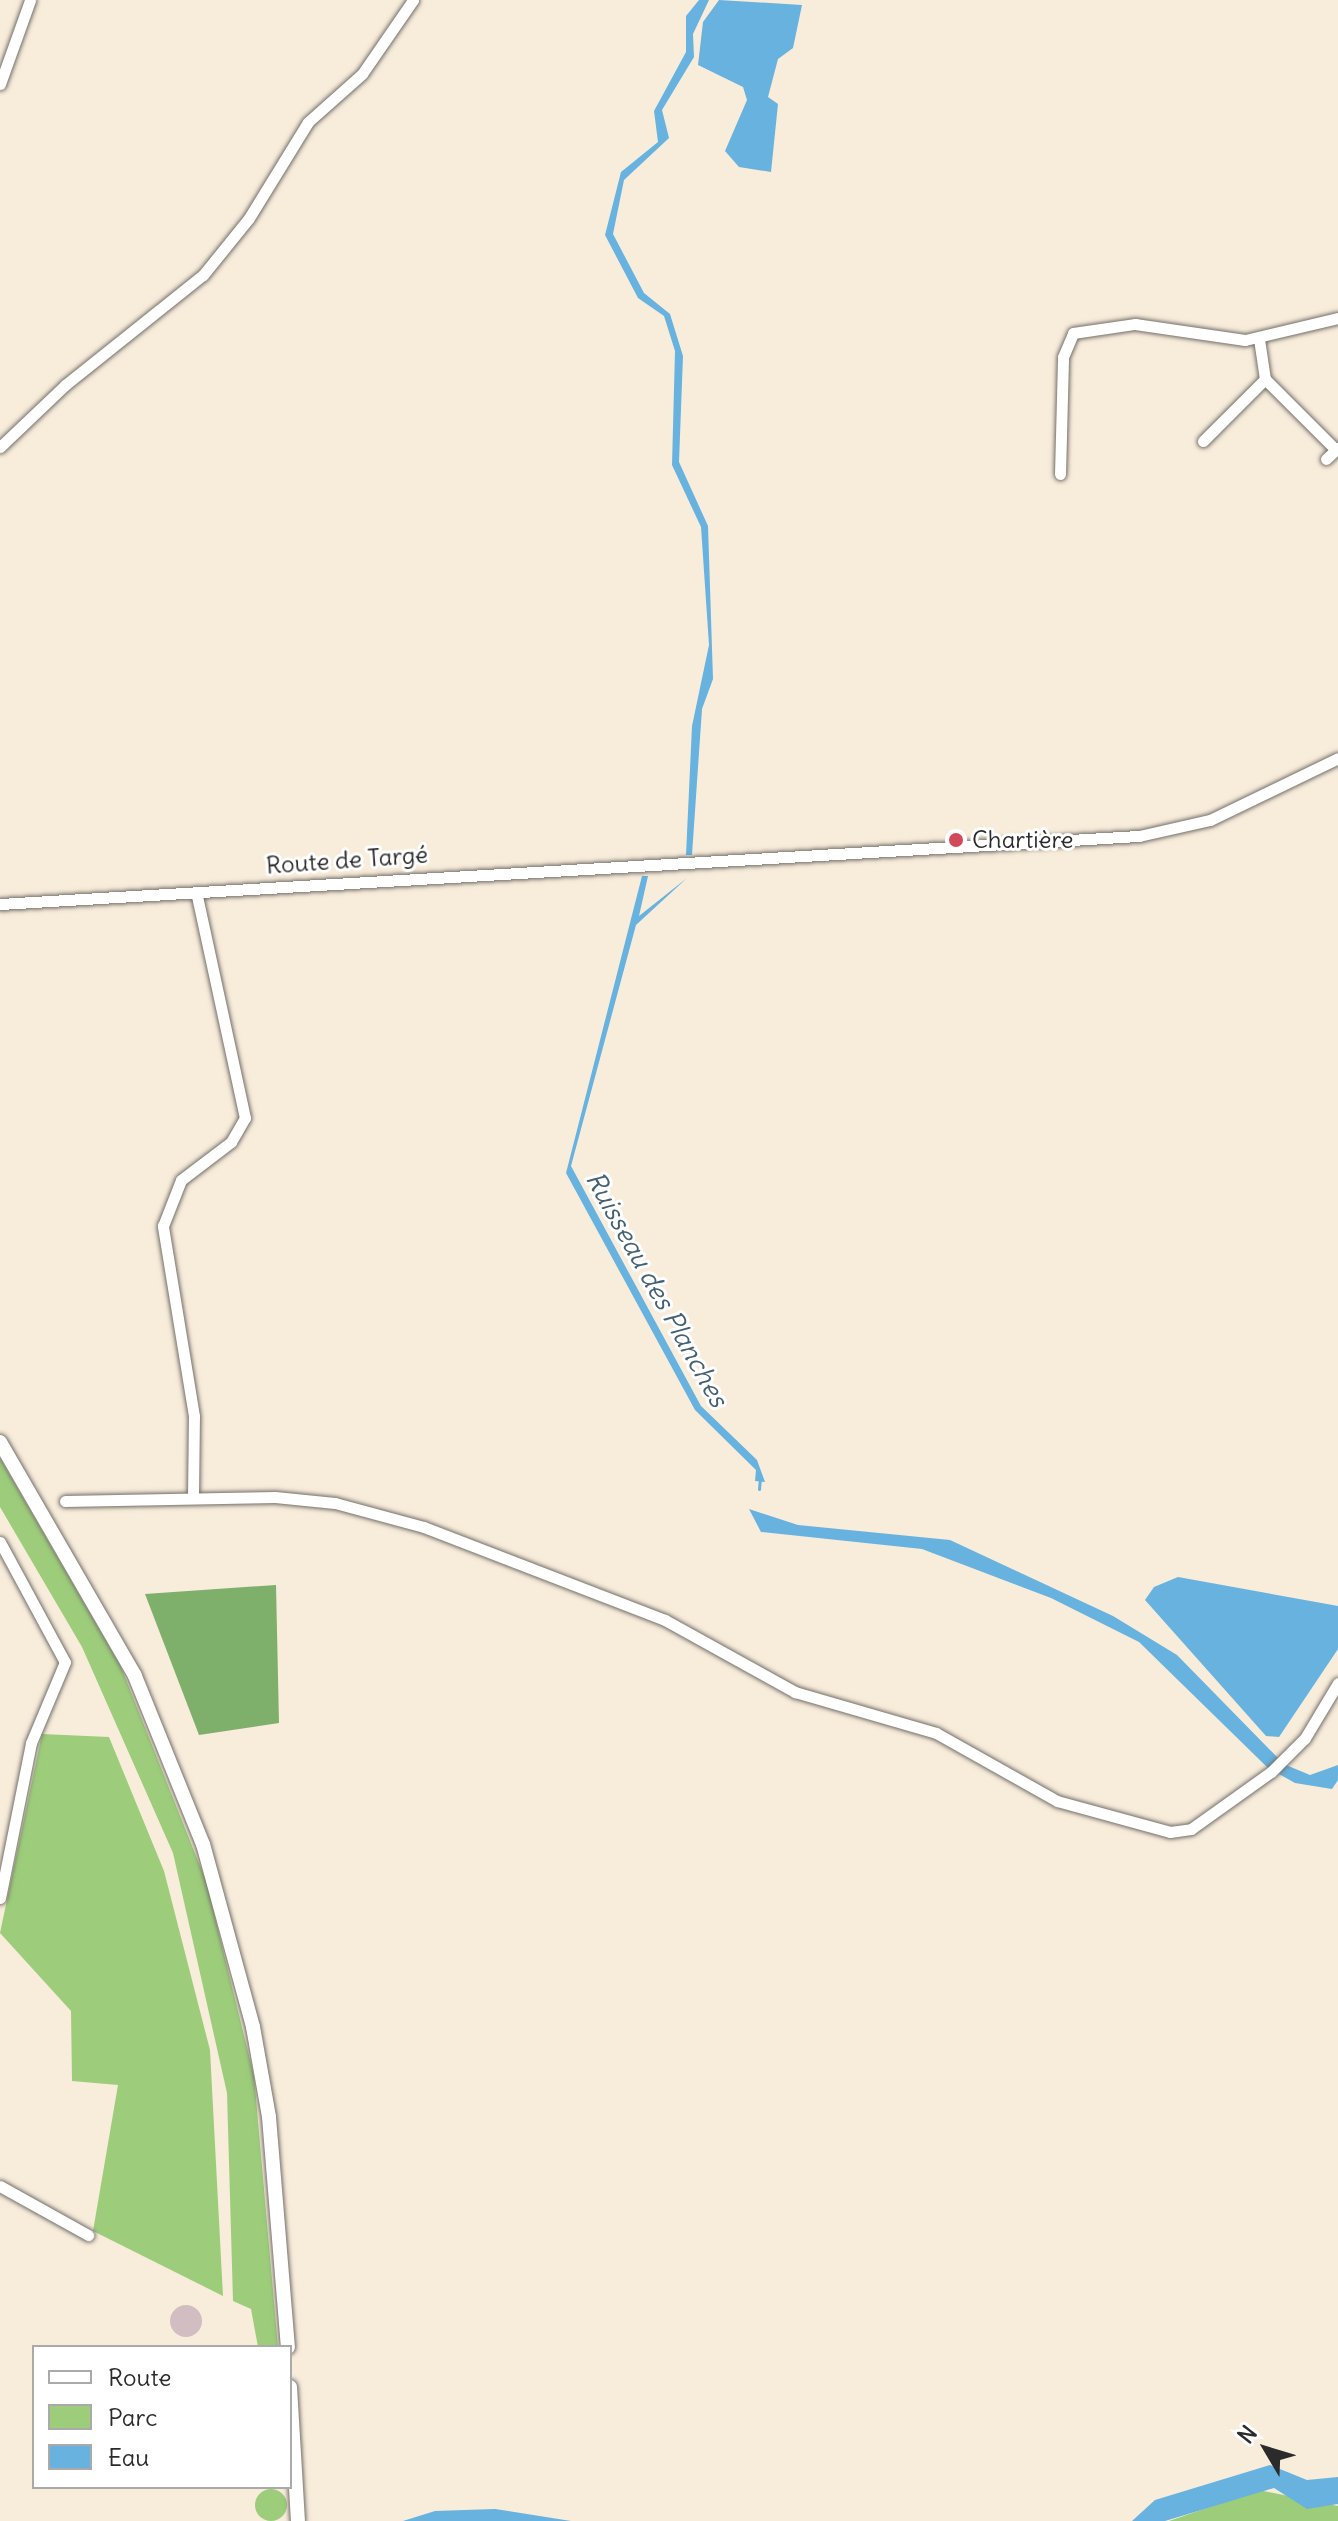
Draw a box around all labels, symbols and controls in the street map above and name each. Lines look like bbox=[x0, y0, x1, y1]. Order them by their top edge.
place label: Chartière bbox=[972, 826, 1074, 854]
marker: Chartière bbox=[947, 831, 965, 849]
street label: Route de Targé bbox=[265, 840, 429, 880]
water label: Ruisseau des Planches bbox=[579, 1166, 735, 1412]
legend bbox=[32, 2345, 292, 2489]
text: Route bbox=[108, 2362, 171, 2392]
text: Parc bbox=[108, 2402, 157, 2432]
north arrow bbox=[1226, 2409, 1306, 2489]
text: N bbox=[1231, 2420, 1263, 2449]
text: Eau bbox=[108, 2442, 149, 2472]

